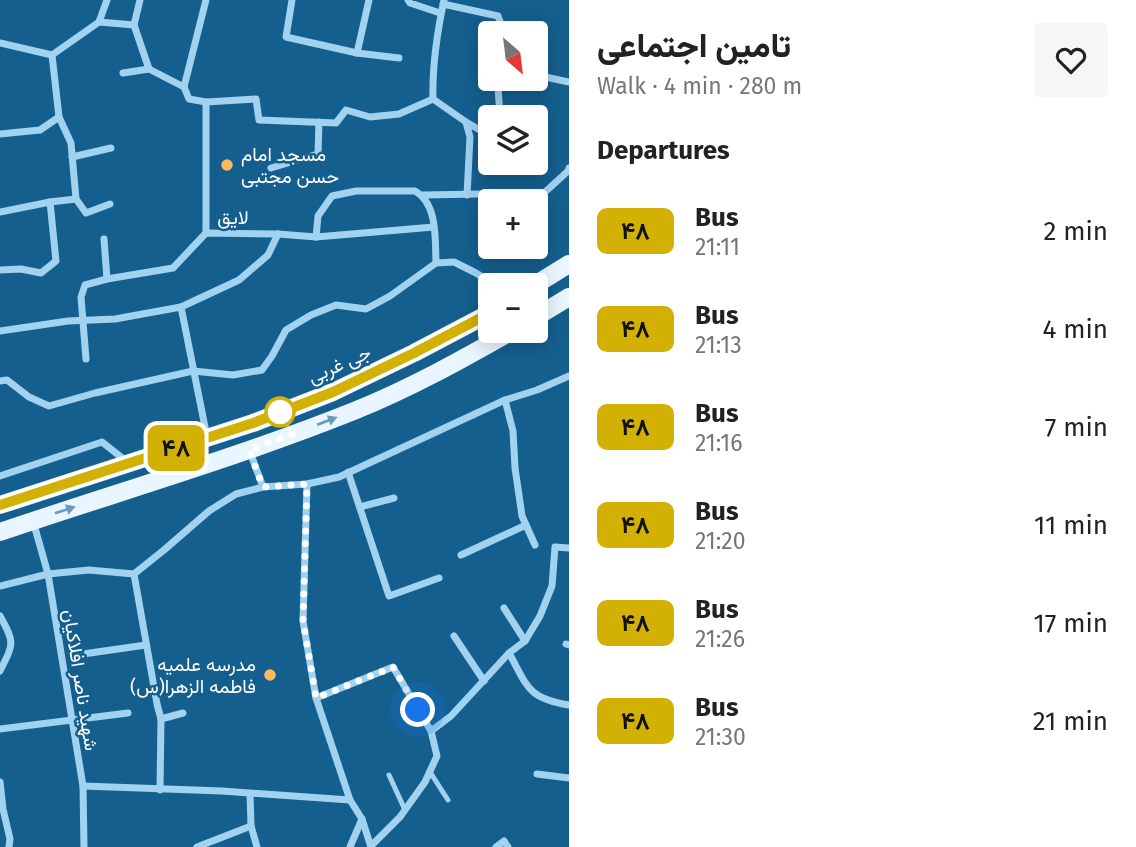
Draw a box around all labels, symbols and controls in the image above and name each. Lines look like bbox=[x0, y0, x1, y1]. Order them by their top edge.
north arrow bbox=[478, 21, 548, 91]
map controls bbox=[478, 21, 548, 343]
button: heart bbox=[1034, 23, 1108, 97]
text: تامین اجتماعی bbox=[597, 26, 791, 66]
text: Walk · 4 min · 280 m bbox=[597, 72, 802, 100]
button: layers bbox=[478, 105, 548, 175]
text: Departures bbox=[597, 135, 730, 166]
place label: مسجد امام حسن مجتبی bbox=[241, 143, 339, 188]
marker: مسجد امام حسن مجتبی bbox=[219, 157, 235, 173]
button: + bbox=[478, 189, 548, 259]
text: Bus bbox=[695, 202, 738, 233]
street label: لایق bbox=[217, 206, 249, 229]
text: 2 min bbox=[1043, 216, 1108, 247]
text: ۴۸ bbox=[621, 217, 650, 245]
text: 21:11 bbox=[695, 233, 740, 261]
button: − bbox=[478, 273, 548, 343]
text: Bus bbox=[695, 300, 738, 331]
text: 4 min bbox=[1042, 314, 1108, 345]
text: ۴۸ bbox=[621, 315, 650, 343]
text: 21:13 bbox=[695, 331, 742, 359]
street label: جی غربی bbox=[304, 340, 374, 389]
unlabelled marker bbox=[265, 397, 295, 427]
text: Bus bbox=[695, 398, 738, 429]
text: 7 min bbox=[1045, 412, 1108, 443]
text: ۴۸ bbox=[621, 413, 650, 441]
one-way arrow bbox=[316, 416, 337, 427]
line badge: ۴۸ bbox=[144, 425, 208, 471]
text: 21:16 bbox=[695, 429, 743, 457]
text: ۴۸ bbox=[162, 434, 190, 462]
text: Bus bbox=[695, 496, 738, 527]
one-way arrow bbox=[55, 505, 76, 515]
text: 11 min bbox=[1034, 510, 1108, 541]
text: ۴۸ bbox=[621, 511, 650, 539]
text: 21:20 bbox=[695, 527, 746, 555]
text: Bus bbox=[695, 594, 738, 625]
street label: شهید ناصر افلاکیان bbox=[58, 608, 103, 752]
text: 17 min bbox=[1033, 608, 1108, 639]
text: ۴۸ bbox=[621, 609, 650, 637]
text: 21:26 bbox=[695, 625, 745, 653]
place label: مدرسه علمیه فاطمه الزهرا(س) bbox=[130, 653, 256, 698]
marker: مدرسه علمیه فاطمه الزهرا(س) bbox=[262, 667, 278, 683]
your location bbox=[400, 692, 435, 727]
text: Bus bbox=[695, 692, 738, 723]
text: 21 min bbox=[1033, 706, 1108, 737]
text: ۴۸ bbox=[621, 707, 650, 735]
text: 21:30 bbox=[695, 723, 746, 751]

